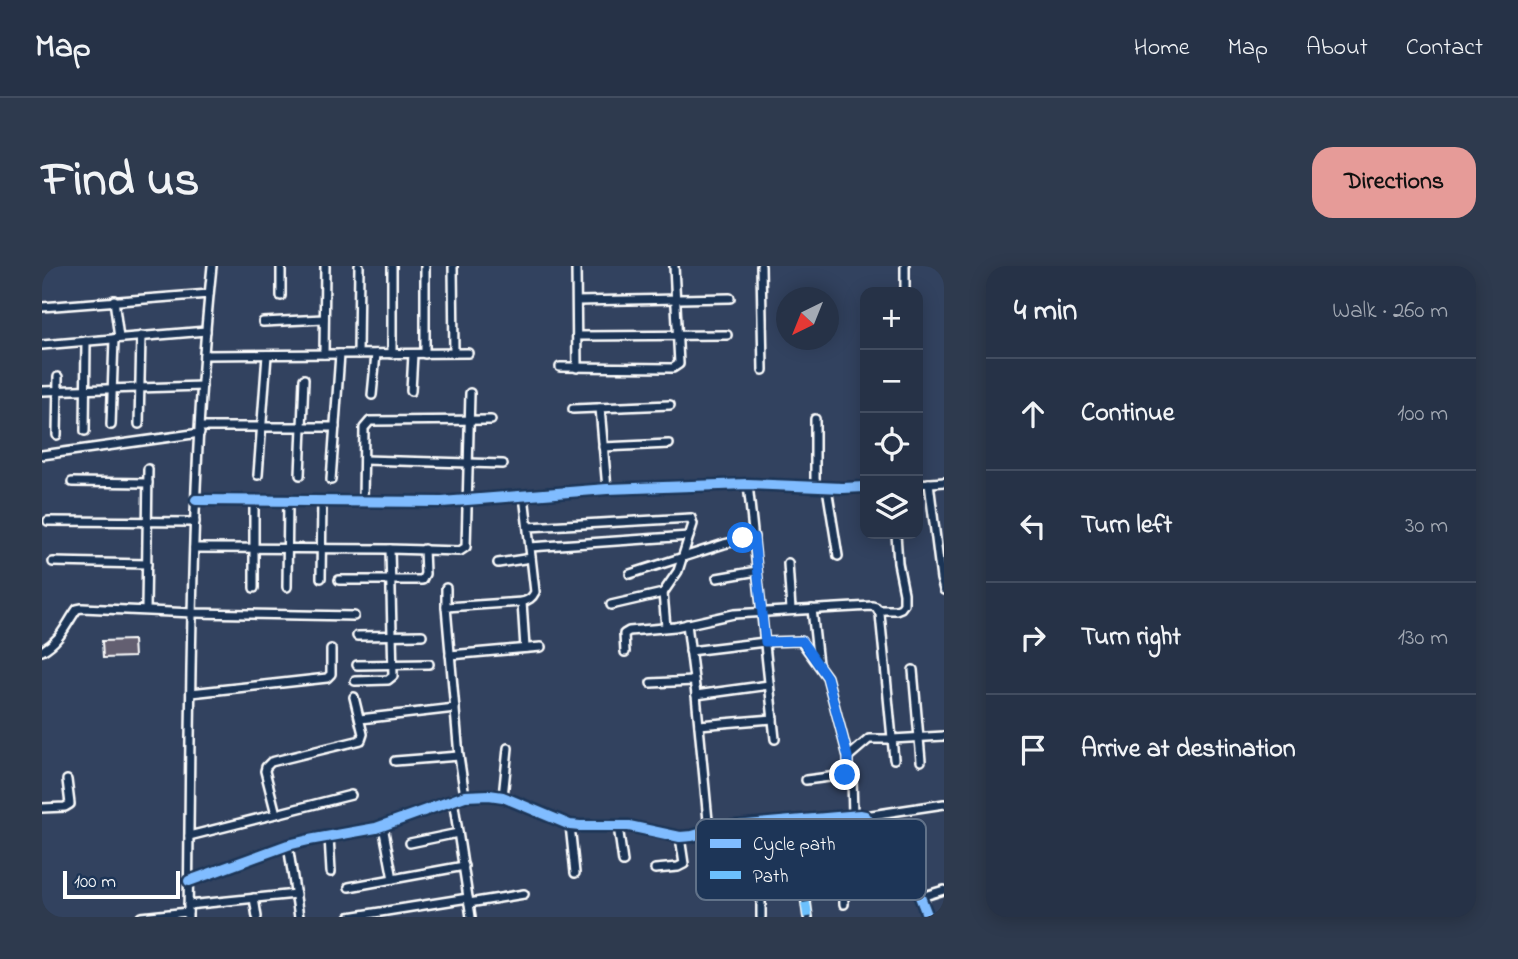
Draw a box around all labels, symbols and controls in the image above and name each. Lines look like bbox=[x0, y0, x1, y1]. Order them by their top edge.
text: Map bbox=[35, 24, 91, 72]
text: Home bbox=[1134, 31, 1190, 66]
text: Map bbox=[1228, 31, 1268, 66]
text: About bbox=[1306, 31, 1368, 66]
text: Contact bbox=[1406, 31, 1483, 66]
text: Find us bbox=[42, 146, 199, 218]
button: Directions bbox=[1312, 147, 1476, 218]
north arrow bbox=[776, 287, 839, 350]
map controls bbox=[860, 287, 923, 539]
button: + bbox=[860, 287, 923, 350]
text: 4 min bbox=[1014, 290, 1077, 334]
text: Walk · 260 m bbox=[1332, 295, 1448, 328]
button: − bbox=[860, 350, 923, 413]
icon: ahead bbox=[1014, 395, 1052, 433]
text: Continue bbox=[1081, 395, 1174, 433]
text: 100 m bbox=[1397, 398, 1448, 431]
button: locate bbox=[860, 413, 923, 476]
button: layers bbox=[860, 476, 923, 539]
icon: left bbox=[1014, 507, 1052, 545]
text: Turn left bbox=[1081, 507, 1172, 545]
text: 30 m bbox=[1405, 510, 1448, 543]
route start bbox=[727, 522, 758, 553]
icon: right bbox=[1014, 619, 1052, 657]
text: Turn right bbox=[1081, 619, 1181, 657]
text: 130 m bbox=[1398, 622, 1448, 655]
icon: arrive bbox=[1014, 731, 1052, 769]
text: Arrive at destination bbox=[1081, 731, 1296, 769]
route end bbox=[829, 759, 860, 790]
legend bbox=[696, 819, 926, 900]
text: Cycle path bbox=[753, 832, 835, 860]
text: Path bbox=[753, 864, 789, 891]
scale bar bbox=[63, 868, 180, 900]
text: 100 m bbox=[74, 869, 116, 896]

